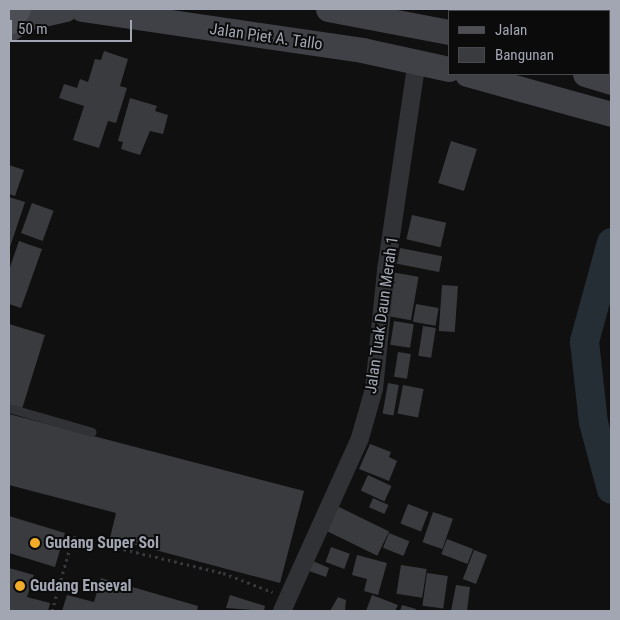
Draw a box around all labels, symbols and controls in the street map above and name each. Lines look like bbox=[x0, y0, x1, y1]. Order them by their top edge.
scale bar bbox=[12, 10, 135, 42]
legend bbox=[448, 10, 610, 75]
text: 50 m bbox=[18, 20, 48, 38]
street label: Jalan Piet A. Tallo bbox=[208, 20, 324, 54]
text: Jalan bbox=[495, 21, 527, 39]
text: Bangunan bbox=[495, 46, 554, 64]
street label: Jalan Tuak Daun Merah 1 bbox=[361, 235, 403, 395]
place label: Gudang Super Sol bbox=[45, 533, 159, 553]
marker: Gudang Super Sol bbox=[29, 537, 41, 549]
place label: Gudang Enseval bbox=[30, 576, 132, 596]
marker: Gudang Enseval bbox=[14, 580, 26, 592]

